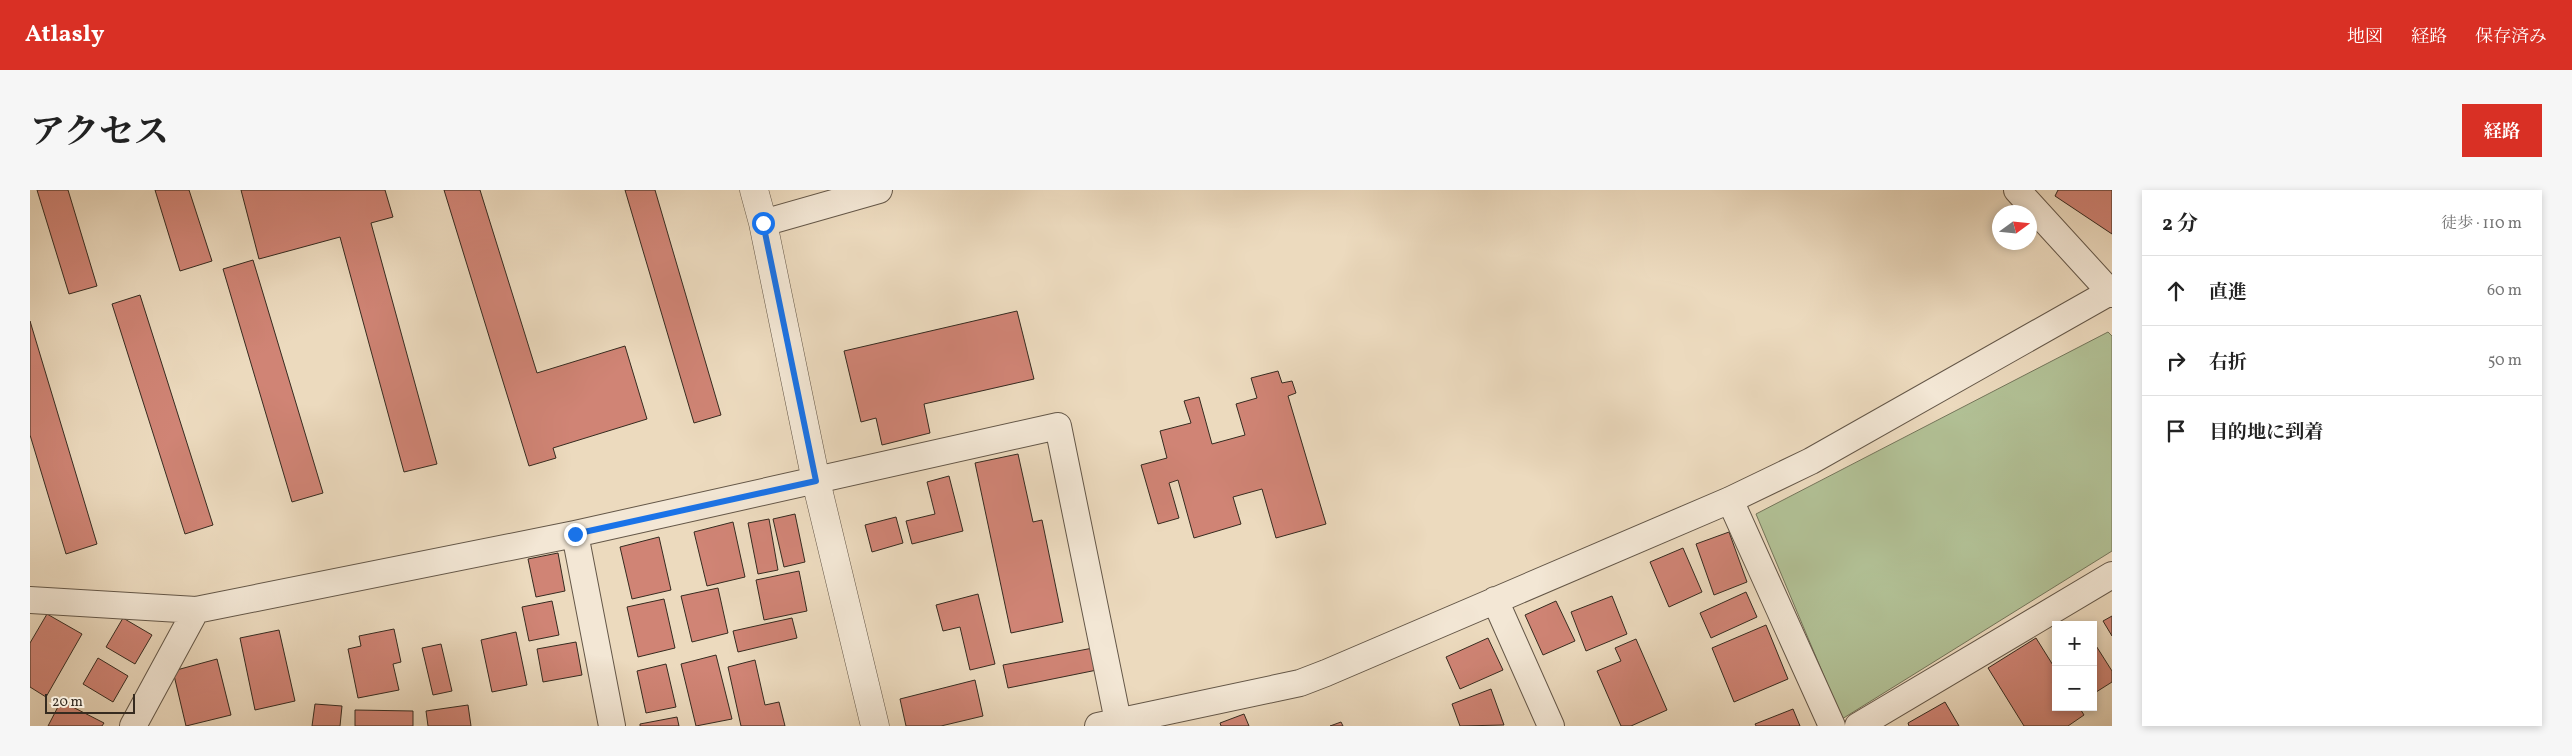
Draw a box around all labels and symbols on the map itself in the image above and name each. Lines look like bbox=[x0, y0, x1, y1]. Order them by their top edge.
north arrow bbox=[1992, 205, 2037, 250]
route start bbox=[752, 212, 775, 235]
route end bbox=[564, 523, 587, 546]
scale bar bbox=[45, 691, 135, 714]

